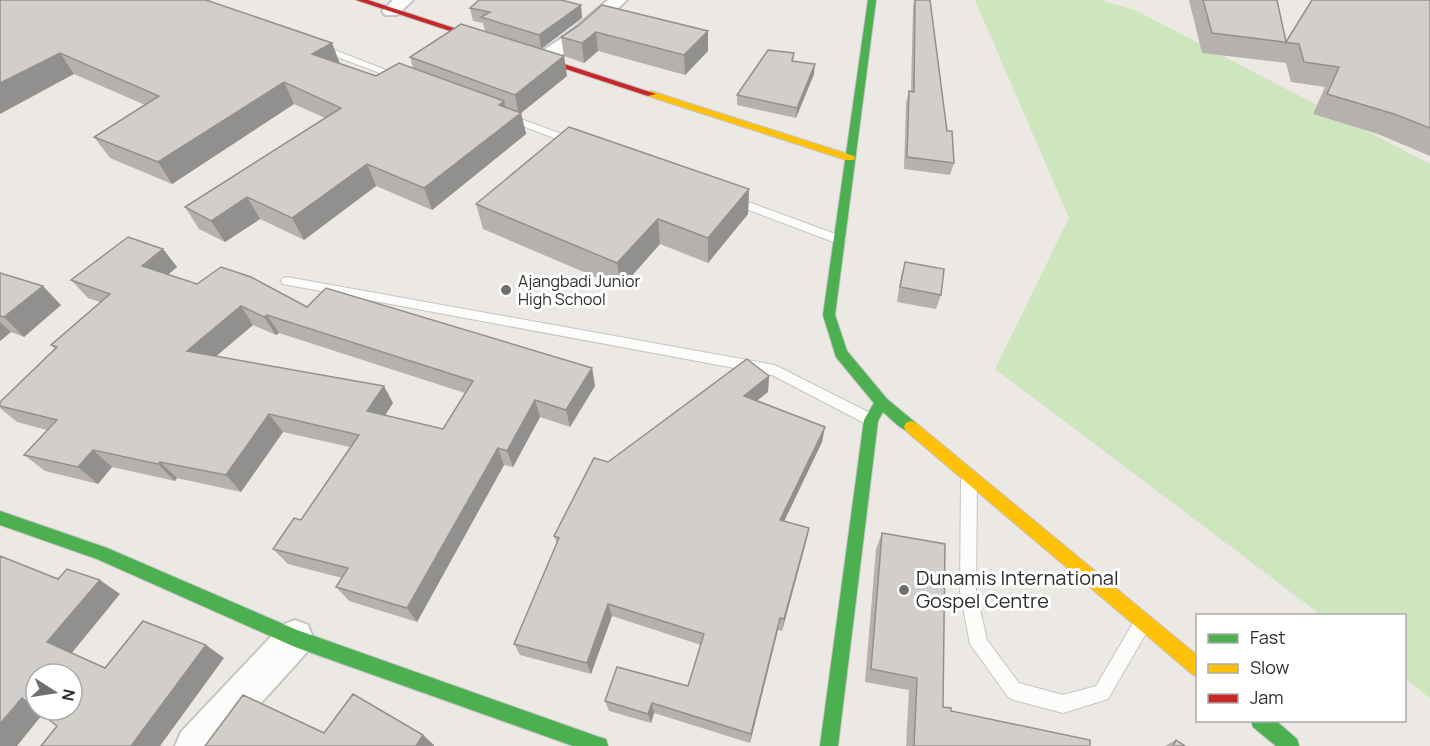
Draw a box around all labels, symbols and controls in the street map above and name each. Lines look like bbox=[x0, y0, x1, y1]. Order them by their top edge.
place label: Ajangbadi Junior High School bbox=[518, 270, 640, 310]
marker: Ajangbadi Junior High School bbox=[499, 283, 513, 297]
place label: Dunamis International Gospel Centre bbox=[916, 564, 1119, 614]
marker: Dunamis International Gospel Centre bbox=[897, 583, 911, 597]
legend bbox=[1196, 614, 1406, 722]
text: Fast bbox=[1250, 625, 1285, 649]
text: Slow bbox=[1250, 655, 1290, 679]
north arrow bbox=[24, 662, 84, 722]
text: Jam bbox=[1250, 685, 1284, 709]
text: N bbox=[57, 687, 81, 703]

